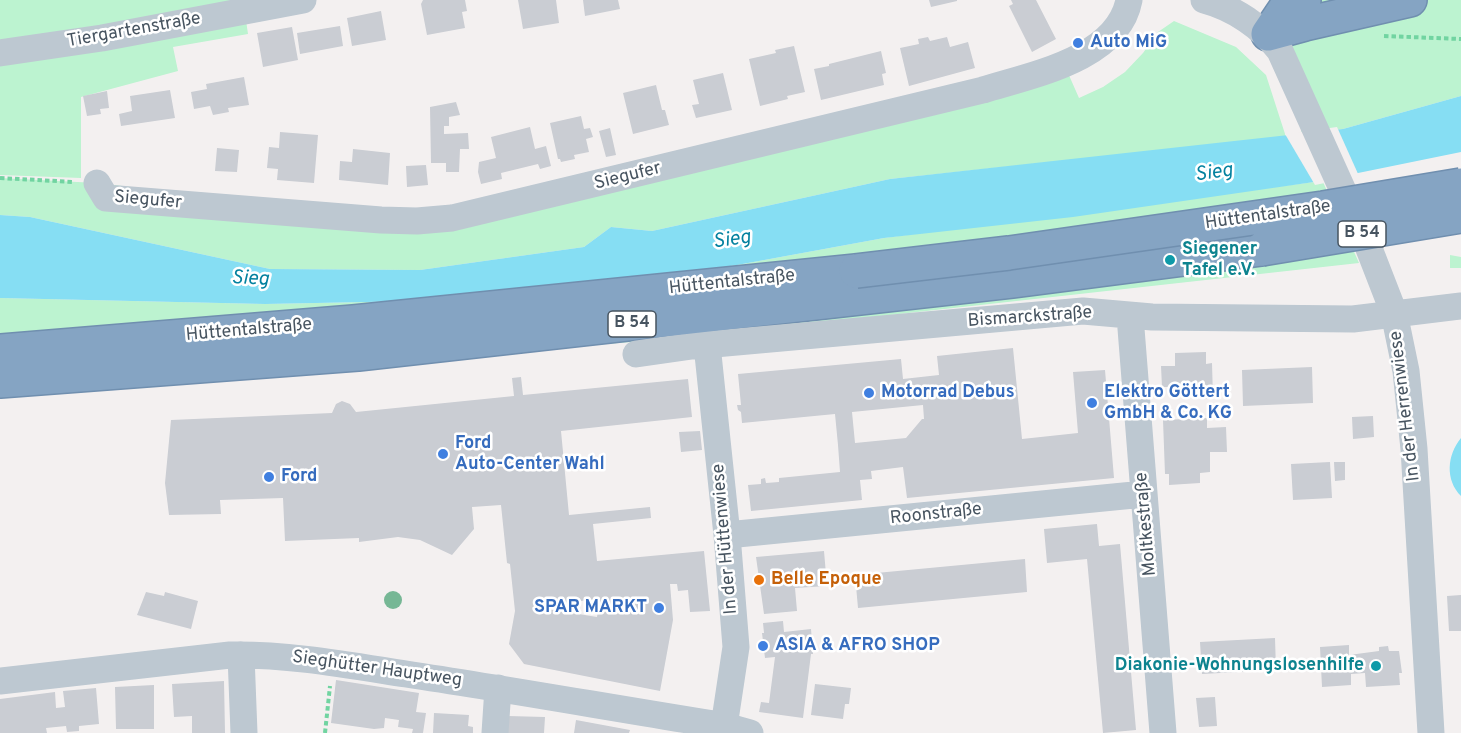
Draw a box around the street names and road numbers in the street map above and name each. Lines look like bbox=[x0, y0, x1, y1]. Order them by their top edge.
street label: Tiergartenstraße bbox=[65, 9, 203, 53]
street label: Siegufer bbox=[592, 158, 664, 196]
street label: Siegufer bbox=[113, 187, 183, 215]
street label: Hüttentalstraße bbox=[1204, 197, 1332, 235]
road number: B 54 bbox=[1338, 221, 1386, 247]
street label: Hüttentalstraße bbox=[668, 266, 796, 300]
street label: Bismarckstraße bbox=[967, 303, 1093, 333]
road number: B 54 bbox=[608, 311, 656, 337]
street label: Hüttentalstraße bbox=[185, 315, 313, 347]
street label: In der Herrenwiese bbox=[1386, 330, 1426, 482]
street label: In der Hüttenwiese bbox=[709, 463, 743, 615]
street label: Moltkestraße bbox=[1132, 471, 1162, 577]
street label: Roonstraße bbox=[889, 499, 983, 531]
street label: Sieghütter Hauptweg bbox=[291, 647, 463, 693]

